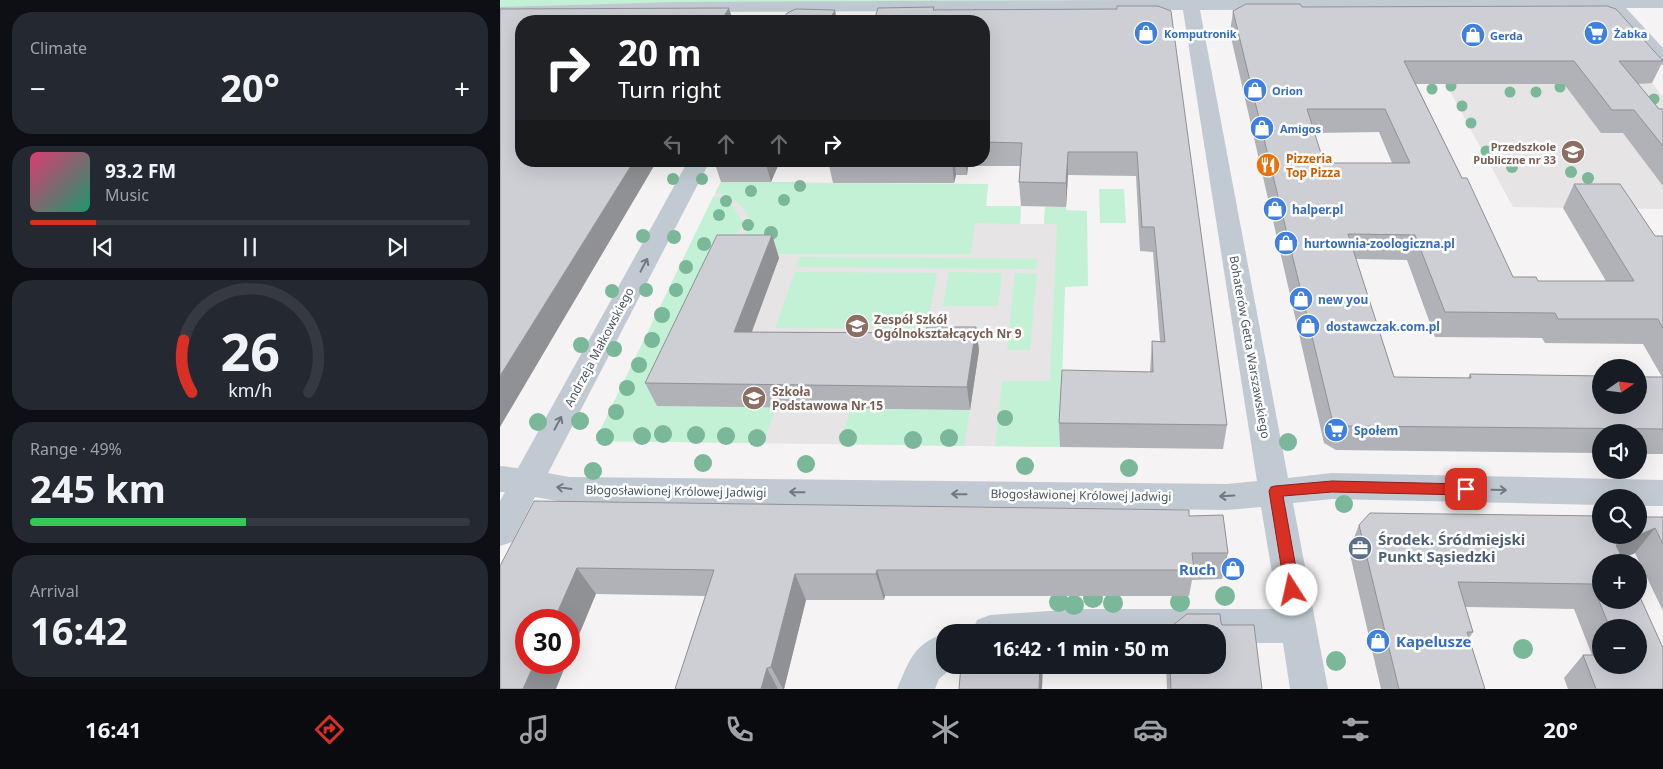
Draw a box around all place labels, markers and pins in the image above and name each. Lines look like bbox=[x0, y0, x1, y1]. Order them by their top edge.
shop icon: Komputronik bbox=[1133, 20, 1159, 46]
supermarket icon: Żabka bbox=[1583, 20, 1609, 46]
shop icon: Gerda bbox=[1460, 22, 1486, 48]
place label: Komputronik bbox=[1164, 26, 1237, 41]
place label: Żabka bbox=[1614, 26, 1647, 41]
place label: Gerda bbox=[1490, 28, 1523, 43]
shop icon: Orion bbox=[1242, 77, 1268, 103]
place label: Orion bbox=[1272, 83, 1303, 98]
shop icon: Amigos bbox=[1249, 115, 1275, 141]
place label: Amigos bbox=[1280, 121, 1321, 136]
place label: Przedszkole Publiczne nr 33 bbox=[1473, 139, 1556, 167]
school or university icon: Przedszkole Publiczne nr 33 bbox=[1560, 139, 1586, 165]
place label: Pizzeria Top Pizza bbox=[1286, 150, 1340, 181]
restaurant icon: Pizzeria Top Pizza bbox=[1255, 152, 1281, 178]
shop icon: halper.pl bbox=[1262, 196, 1288, 222]
place label: halper.pl bbox=[1292, 201, 1343, 218]
shop icon: hurtownia-zoologiczna.pl bbox=[1273, 230, 1299, 256]
place label: hurtownia-zoologiczna.pl bbox=[1304, 235, 1455, 252]
shop icon: new you bbox=[1288, 286, 1314, 312]
place label: new you bbox=[1318, 291, 1368, 308]
place label: Zespół Szkół Ogólnokształcących Nr 9 bbox=[874, 311, 1022, 342]
school or university icon: Zespół Szkół Ogólnokształcących Nr 9 bbox=[844, 313, 870, 339]
shop icon: dostawczak.com.pl bbox=[1295, 313, 1321, 339]
place label: dostawczak.com.pl bbox=[1326, 318, 1440, 335]
place label: Szkoła Podstawowa Nr 15 bbox=[772, 383, 883, 414]
school or university icon: Szkoła Podstawowa Nr 15 bbox=[741, 385, 767, 411]
supermarket icon: Społem bbox=[1323, 417, 1349, 443]
place label: Społem bbox=[1354, 422, 1398, 439]
pin bbox=[1445, 468, 1487, 510]
place label: Środek. Śródmiejski Punkt Sąsiedzki bbox=[1378, 529, 1525, 566]
office icon: Środek. Śródmiejski Punkt Sąsiedzki bbox=[1347, 535, 1373, 561]
shop icon: Ruch bbox=[1220, 556, 1246, 582]
place label: Ruch bbox=[1179, 559, 1216, 579]
shop icon: Kapelusze bbox=[1365, 628, 1391, 654]
place label: Kapelusze bbox=[1396, 631, 1472, 651]

